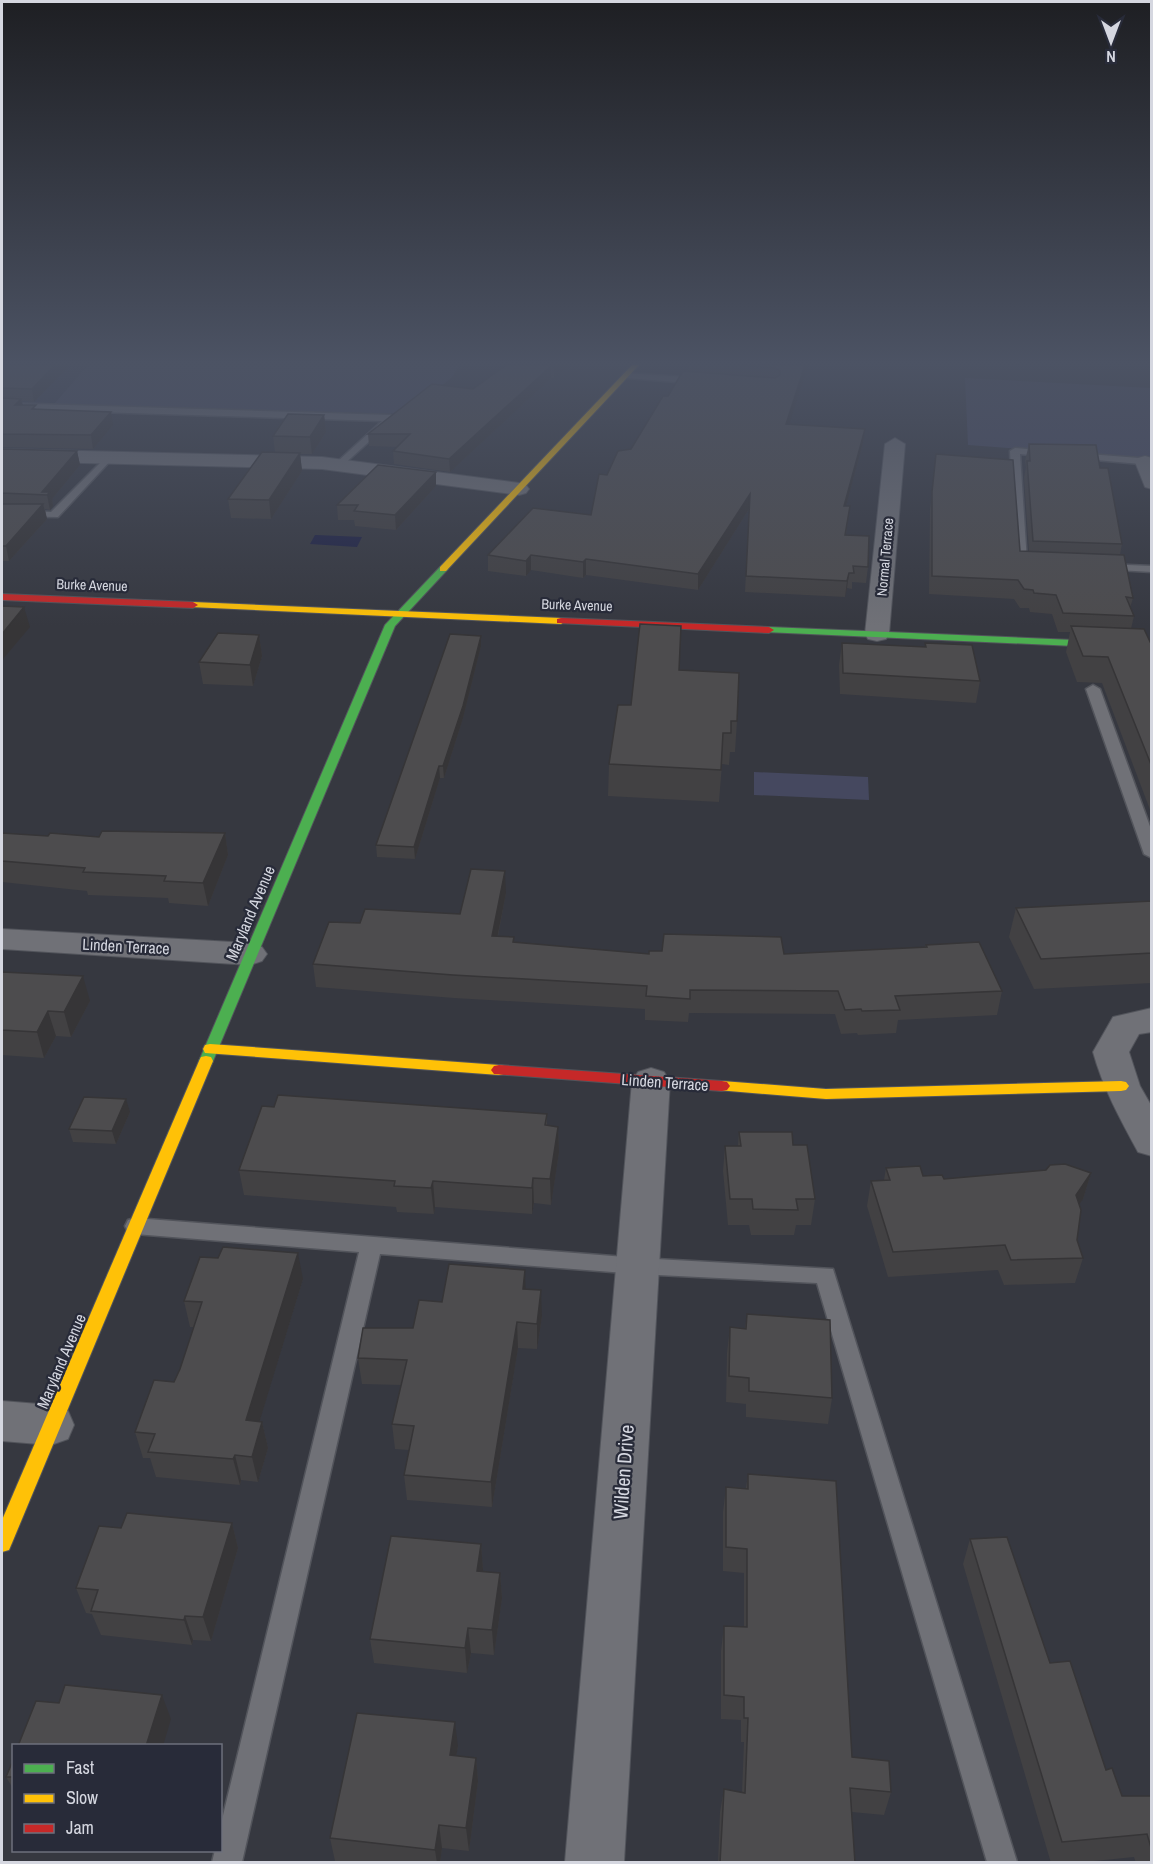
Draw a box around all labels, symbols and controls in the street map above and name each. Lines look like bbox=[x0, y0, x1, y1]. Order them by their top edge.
north arrow bbox=[1081, 12, 1141, 72]
text: N bbox=[1106, 46, 1116, 68]
street label: Normal Terrace bbox=[873, 517, 897, 597]
street label: Burke Avenue bbox=[56, 575, 128, 595]
street label: Burke Avenue bbox=[541, 595, 613, 615]
street label: Maryland Avenue bbox=[220, 862, 280, 964]
street label: Linden Terrace bbox=[82, 933, 170, 959]
street label: Linden Terrace bbox=[621, 1068, 709, 1096]
street label: Maryland Avenue bbox=[31, 1310, 91, 1412]
street label: Wilden Drive bbox=[606, 1424, 640, 1520]
legend bbox=[12, 1744, 222, 1852]
text: Fast bbox=[66, 1755, 94, 1780]
text: Slow bbox=[66, 1785, 98, 1810]
text: Jam bbox=[66, 1815, 94, 1840]

